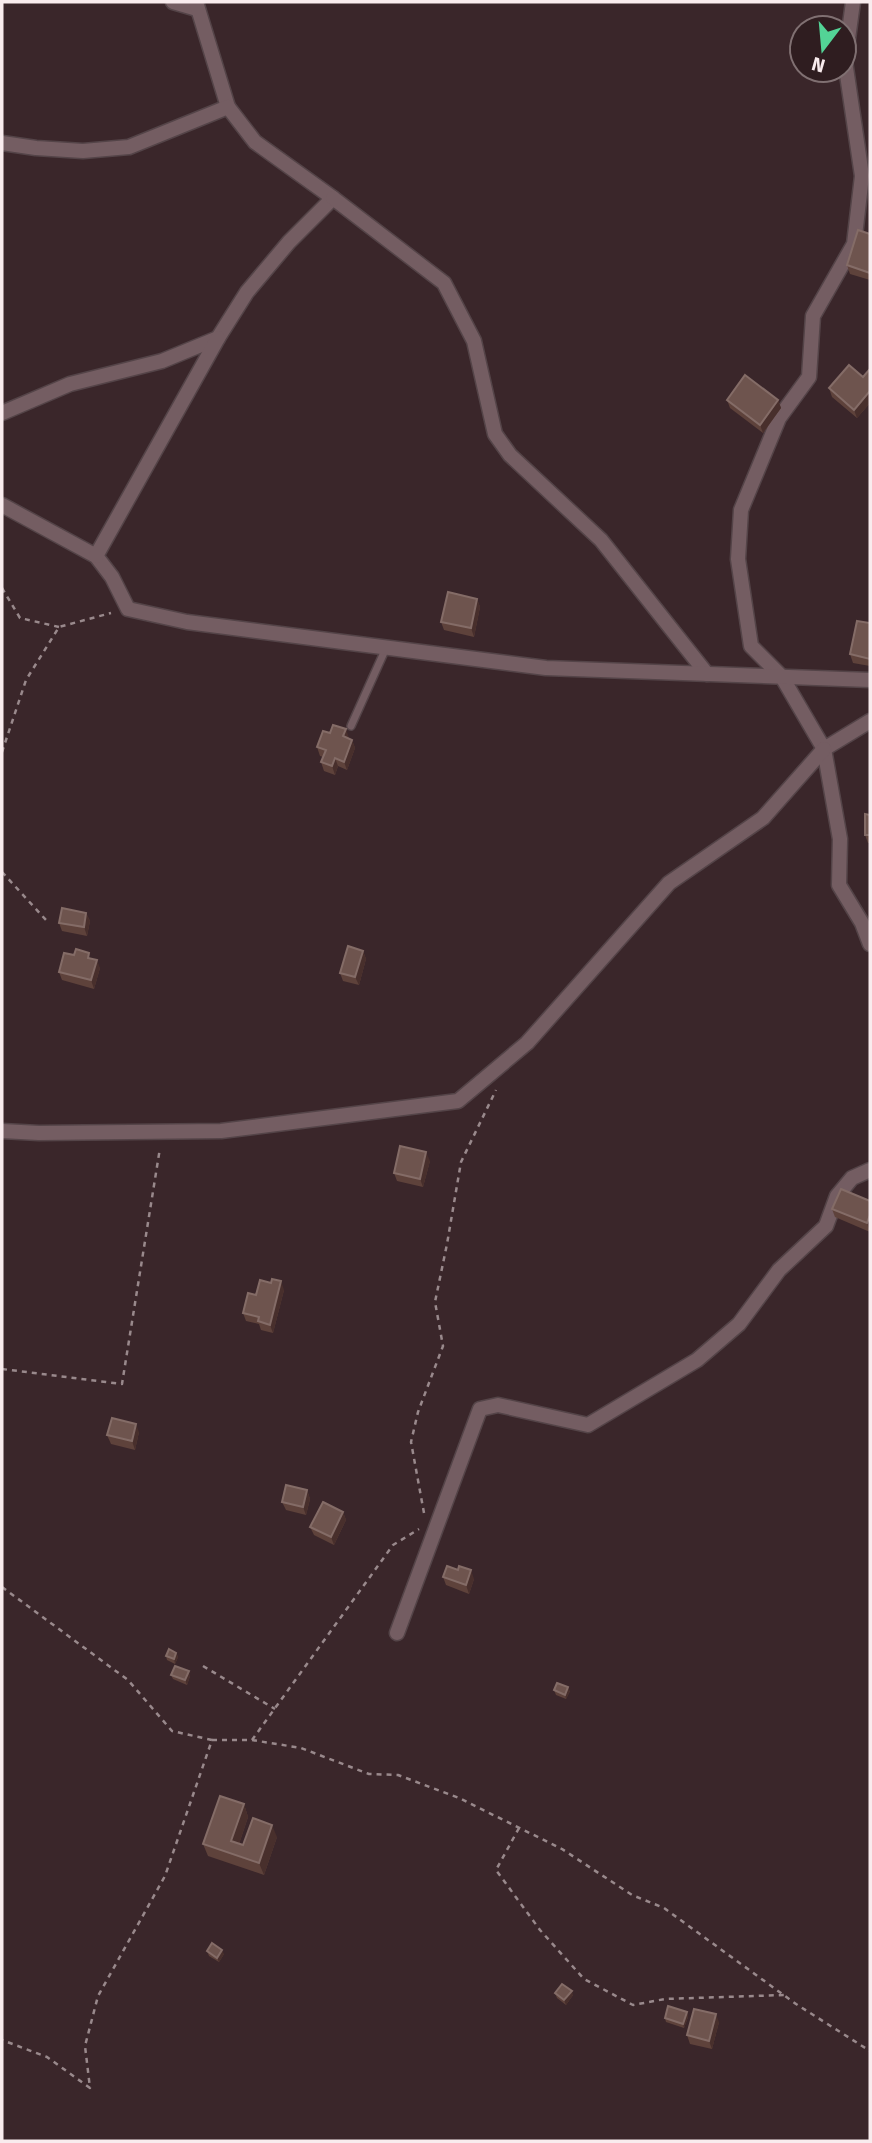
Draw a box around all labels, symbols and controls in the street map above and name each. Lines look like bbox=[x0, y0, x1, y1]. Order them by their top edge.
north arrow bbox=[788, 14, 858, 84]
text: N bbox=[809, 52, 828, 78]

